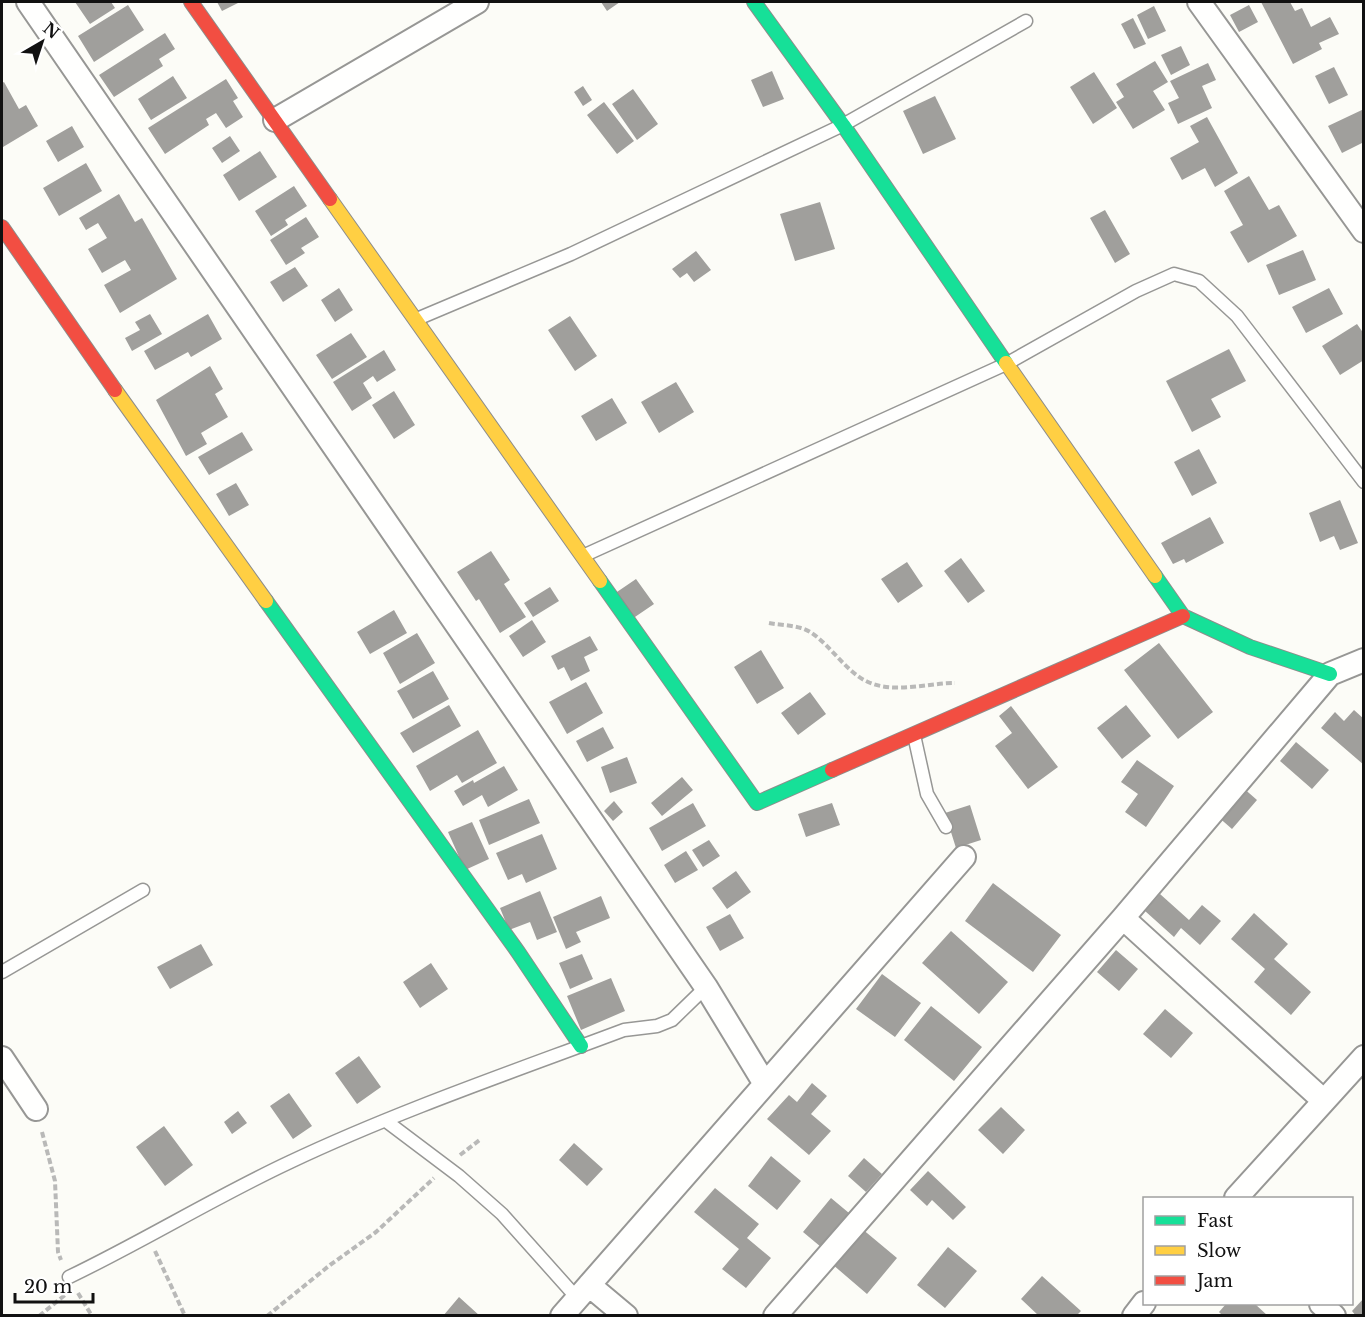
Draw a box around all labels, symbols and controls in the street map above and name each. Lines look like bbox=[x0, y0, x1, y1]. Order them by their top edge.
north arrow bbox=[12, 12, 72, 72]
text: N bbox=[39, 18, 64, 43]
legend bbox=[1143, 1197, 1353, 1305]
text: Fast bbox=[1197, 1210, 1234, 1232]
text: Slow bbox=[1197, 1240, 1242, 1262]
scale bar bbox=[15, 1266, 93, 1304]
text: Jam bbox=[1195, 1270, 1233, 1292]
text: 20 m bbox=[24, 1276, 72, 1298]

